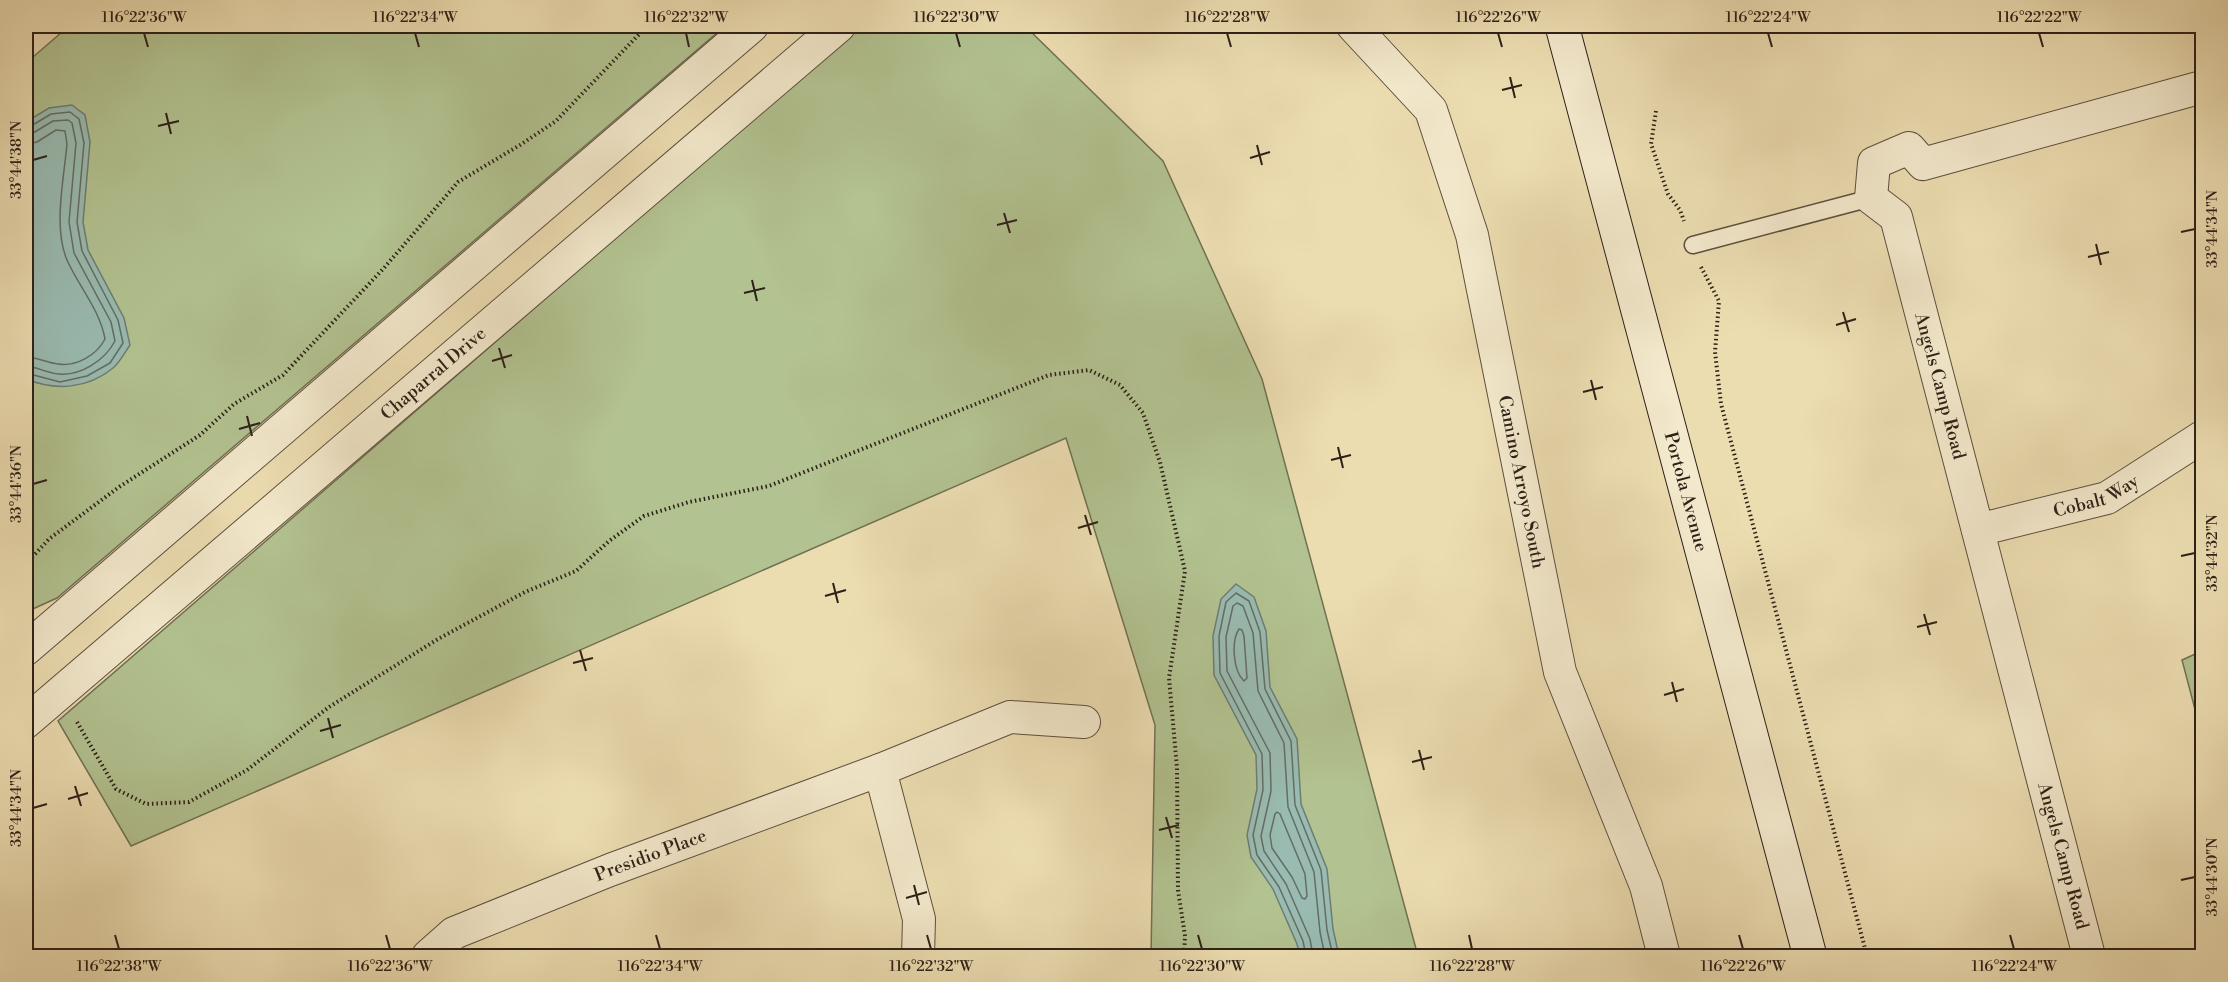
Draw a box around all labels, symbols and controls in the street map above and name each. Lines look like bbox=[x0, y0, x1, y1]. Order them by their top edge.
text: 116°22'36"W bbox=[102, 8, 187, 27]
text: 116°22'34"W bbox=[373, 8, 458, 27]
text: 116°22'32"W bbox=[644, 8, 729, 27]
text: 116°22'30"W bbox=[913, 8, 999, 27]
text: 116°22'28"W bbox=[1184, 8, 1270, 27]
text: 116°22'26"W bbox=[1455, 8, 1541, 27]
text: 116°22'24"W bbox=[1726, 8, 1811, 27]
text: 116°22'22"W bbox=[1997, 8, 2082, 27]
text: 33°44'38"N bbox=[7, 121, 26, 199]
text: 33°44'34"N bbox=[2203, 190, 2222, 268]
street label: Angels Camp Road bbox=[1909, 309, 1971, 463]
street label: Chaparral Drive bbox=[376, 322, 491, 425]
street label: Camino Arroyo South bbox=[1493, 393, 1550, 571]
street label: Portola Avenue bbox=[1659, 429, 1713, 554]
text: 33°44'36"N bbox=[7, 445, 26, 523]
street label: Cobalt Way bbox=[2051, 469, 2143, 522]
text: 33°44'32"N bbox=[2203, 514, 2222, 592]
text: 33°44'34"N bbox=[7, 769, 26, 847]
street label: Angels Camp Road bbox=[2032, 779, 2094, 933]
street label: Presidio Place bbox=[591, 824, 710, 887]
text: 33°44'30"N bbox=[2203, 838, 2222, 916]
text: 116°22'38"W bbox=[77, 957, 162, 976]
text: 116°22'36"W bbox=[348, 957, 433, 976]
text: 116°22'34"W bbox=[618, 957, 703, 976]
text: 116°22'32"W bbox=[889, 957, 974, 976]
text: 116°22'30"W bbox=[1159, 957, 1245, 976]
text: 116°22'28"W bbox=[1429, 957, 1515, 976]
text: 116°22'26"W bbox=[1700, 957, 1786, 976]
text: 116°22'24"W bbox=[1972, 957, 2057, 976]

